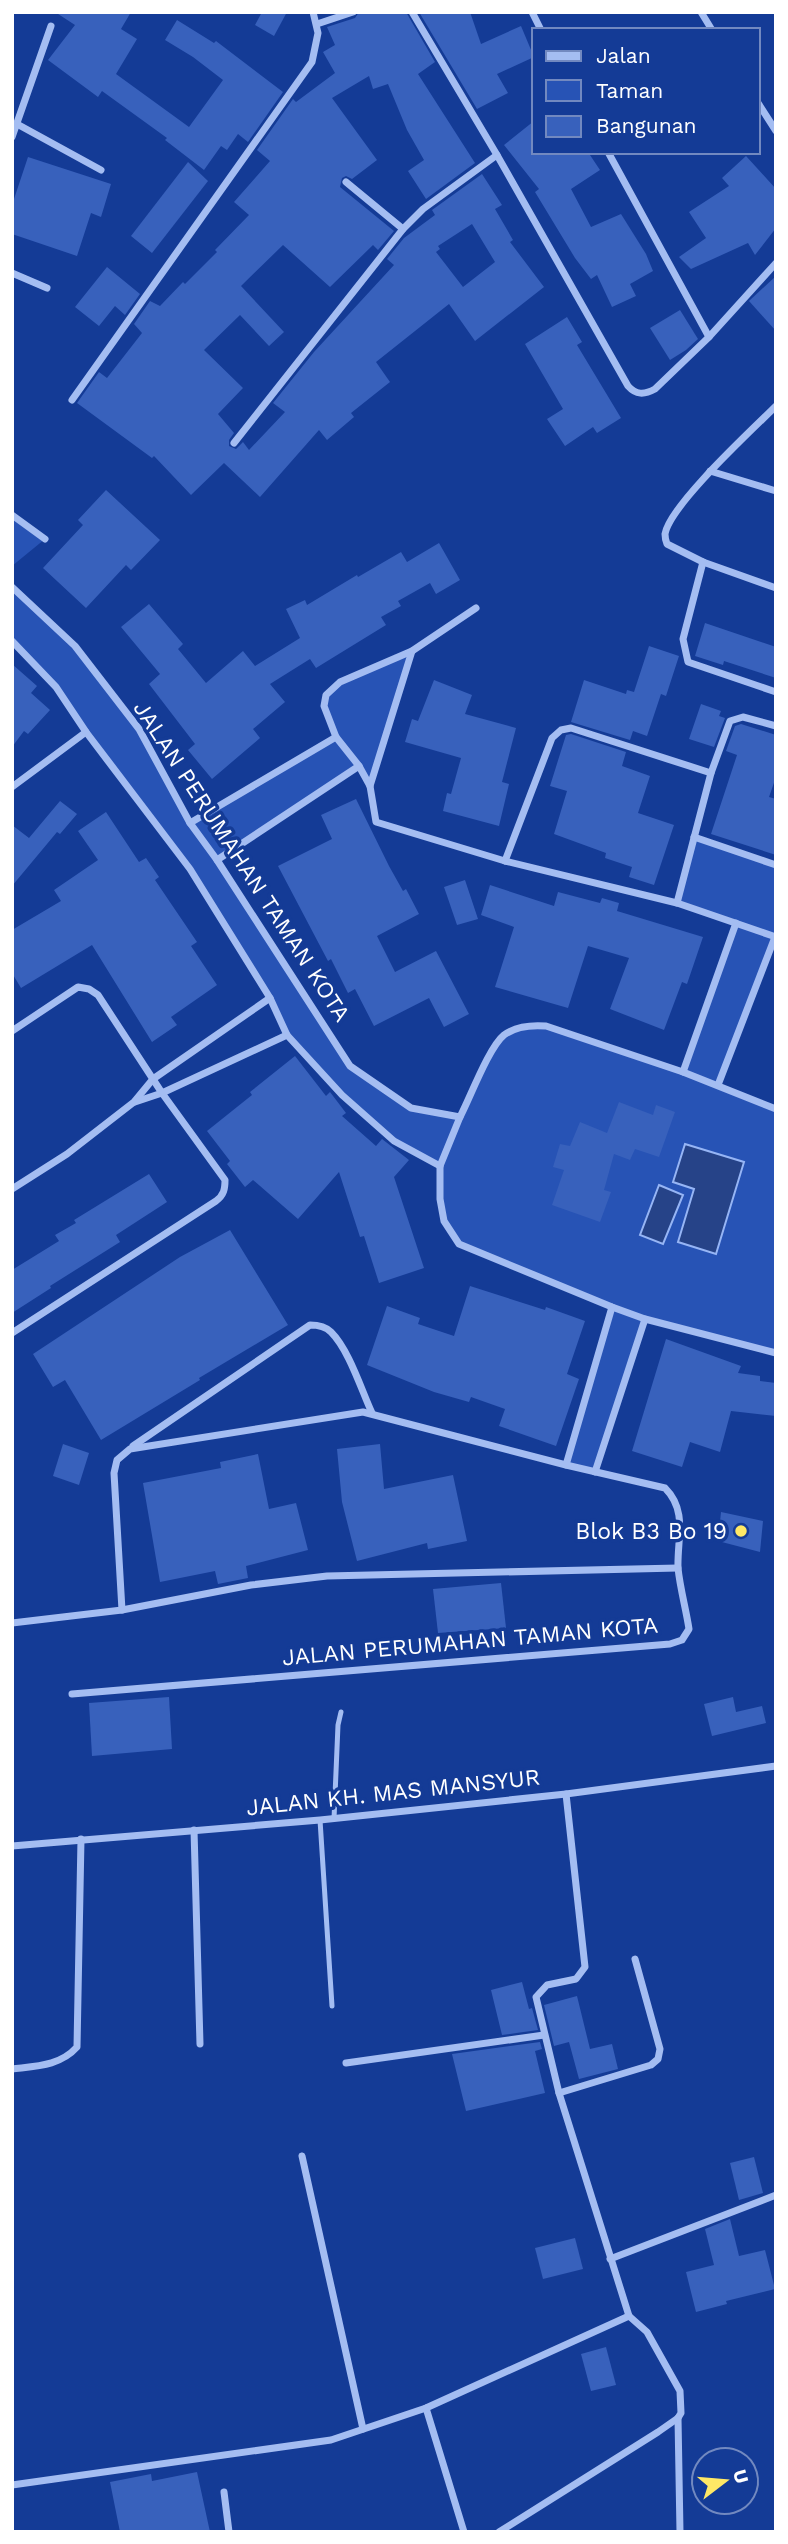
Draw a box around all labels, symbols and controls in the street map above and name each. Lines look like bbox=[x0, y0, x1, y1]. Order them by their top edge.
legend bbox=[532, 28, 760, 154]
text: Jalan bbox=[596, 43, 651, 68]
text: Taman bbox=[596, 78, 663, 103]
text: Bangunan bbox=[596, 113, 697, 138]
street label: JALAN PERUMAHAN TAMAN KOTA bbox=[128, 696, 356, 1027]
place label: Blok B3 Bo 19 bbox=[575, 1518, 727, 1545]
marker: Blok B3 Bo 19 bbox=[733, 1523, 749, 1539]
street label: JALAN PERUMAHAN TAMAN KOTA bbox=[281, 1612, 659, 1671]
street label: JALAN KH. MAS MANSYUR bbox=[245, 1764, 541, 1821]
north arrow bbox=[690, 2446, 760, 2516]
text: U bbox=[728, 2467, 754, 2486]

